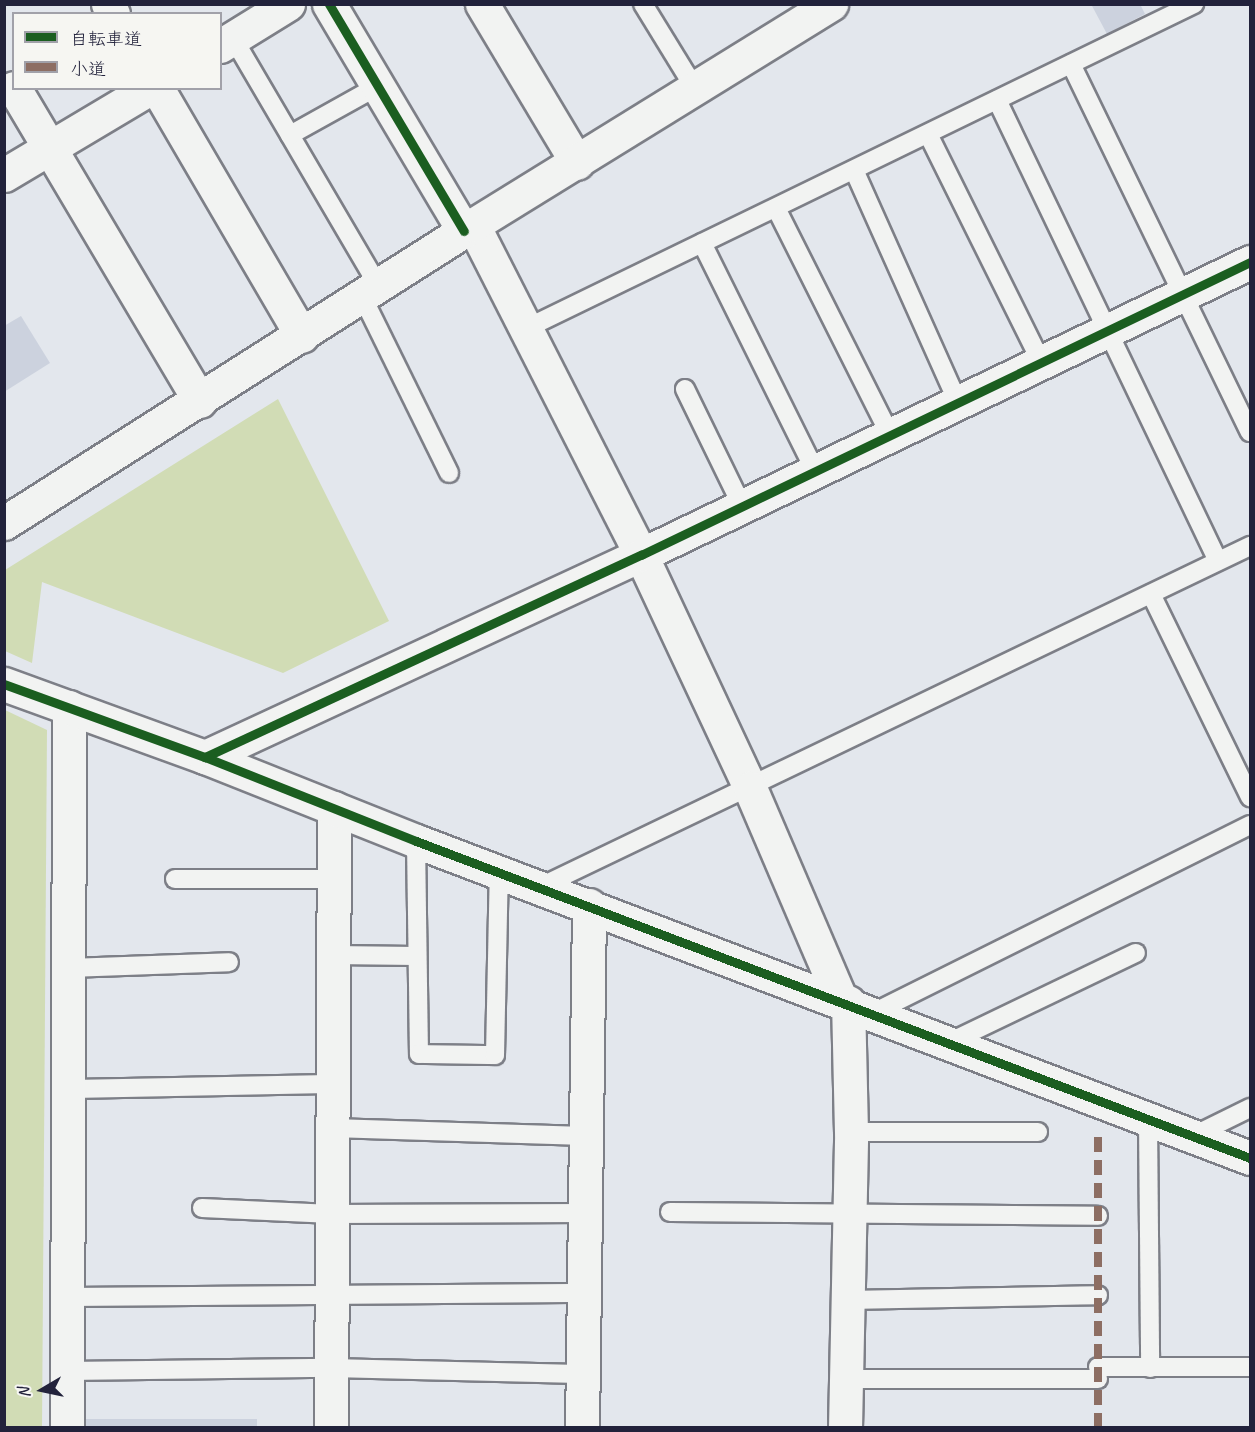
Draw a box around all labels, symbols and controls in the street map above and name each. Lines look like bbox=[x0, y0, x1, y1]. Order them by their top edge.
legend bbox=[12, 12, 222, 90]
text: 自転車道 bbox=[70, 28, 142, 50]
text: 小道 bbox=[70, 58, 106, 80]
north arrow bbox=[12, 1360, 72, 1420]
text: N bbox=[14, 1386, 35, 1399]

